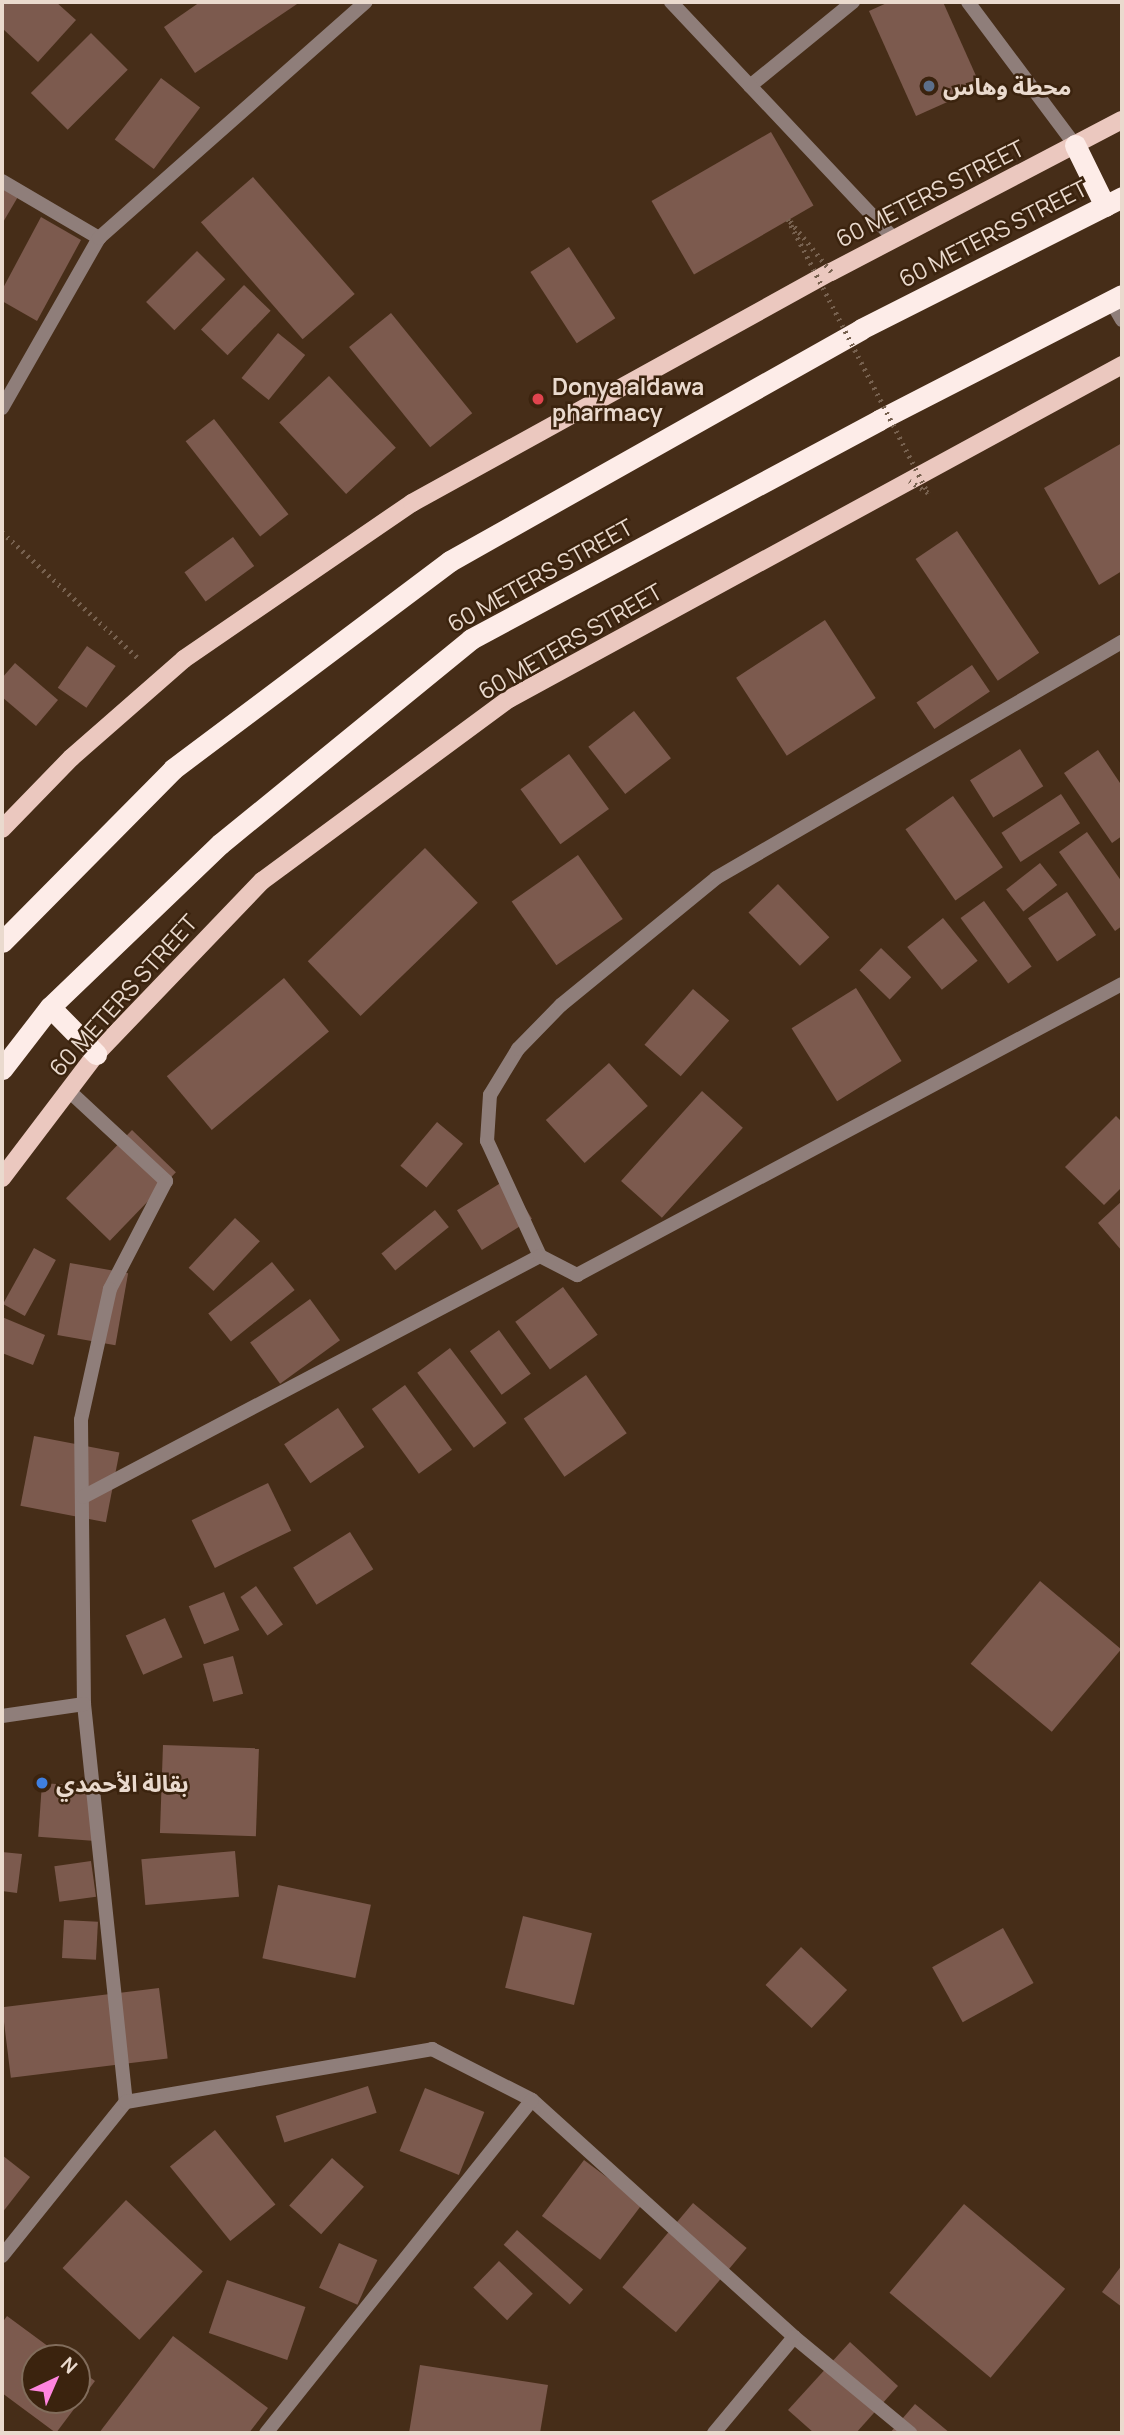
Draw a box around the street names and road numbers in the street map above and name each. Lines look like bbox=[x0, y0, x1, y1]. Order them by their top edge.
street label: 60 METERS STREET bbox=[831, 134, 1029, 252]
street label: 60 METERS STREET bbox=[894, 174, 1092, 292]
street label: 60 METERS STREET bbox=[442, 513, 638, 637]
street label: 60 METERS STREET bbox=[473, 577, 667, 705]
street label: 60 METERS STREET bbox=[43, 909, 203, 1081]

